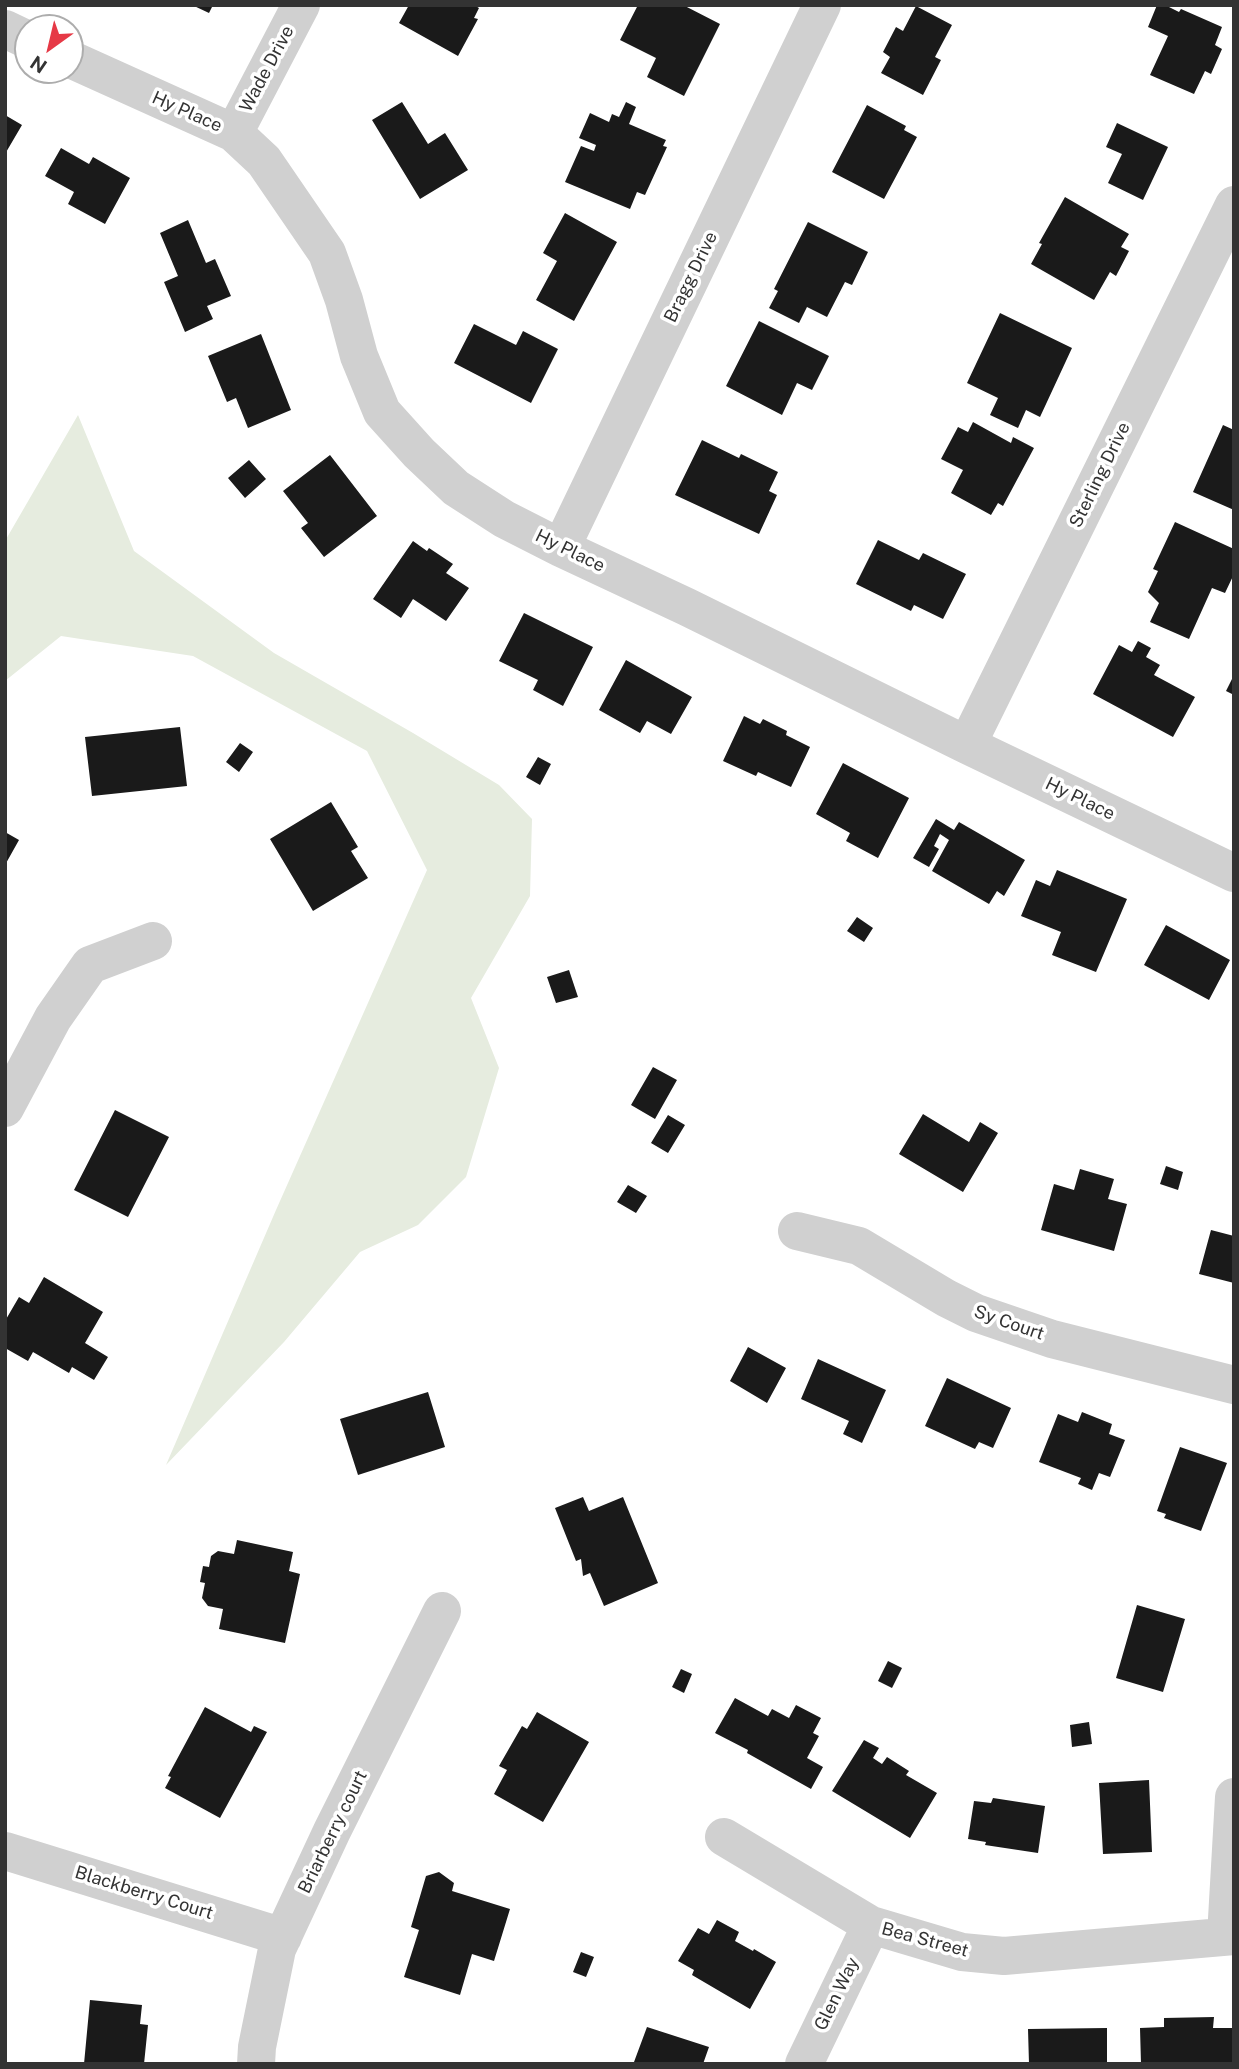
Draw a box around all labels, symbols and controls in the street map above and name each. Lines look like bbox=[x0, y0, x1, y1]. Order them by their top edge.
north arrow bbox=[14, 14, 84, 84]
street label: Wade Drive bbox=[235, 22, 299, 116]
text: N bbox=[26, 51, 51, 78]
street label: Hy Place bbox=[149, 87, 225, 137]
street label: Bragg Drive bbox=[660, 228, 722, 326]
street label: Sterling Drive bbox=[1065, 419, 1135, 531]
street label: Hy Place bbox=[532, 525, 608, 577]
street label: Hy Place bbox=[1042, 773, 1118, 825]
street label: Sy Court bbox=[971, 1301, 1047, 1345]
street label: Briarberry court bbox=[294, 1767, 372, 1897]
street label: Blackberry Court bbox=[72, 1862, 216, 1924]
street label: Bea Street bbox=[879, 1918, 971, 1962]
street label: Glen Way bbox=[810, 1954, 864, 2034]

